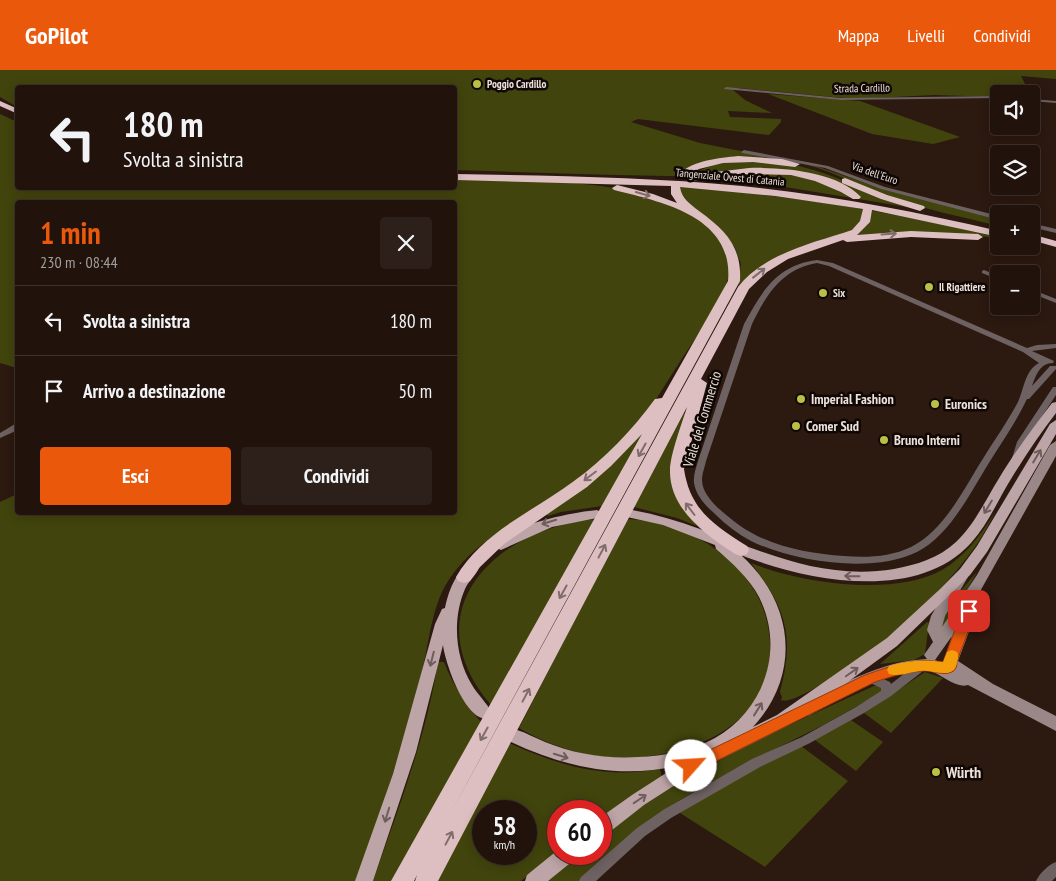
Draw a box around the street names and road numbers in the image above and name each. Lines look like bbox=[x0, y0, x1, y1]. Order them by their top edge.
street label: Strada Cardillo bbox=[834, 81, 890, 95]
street label: Via dell'Euro bbox=[849, 158, 900, 187]
street label: Tangenziale Ovest di Catania bbox=[675, 165, 785, 189]
street label: Viale del Commercio bbox=[679, 369, 725, 470]

